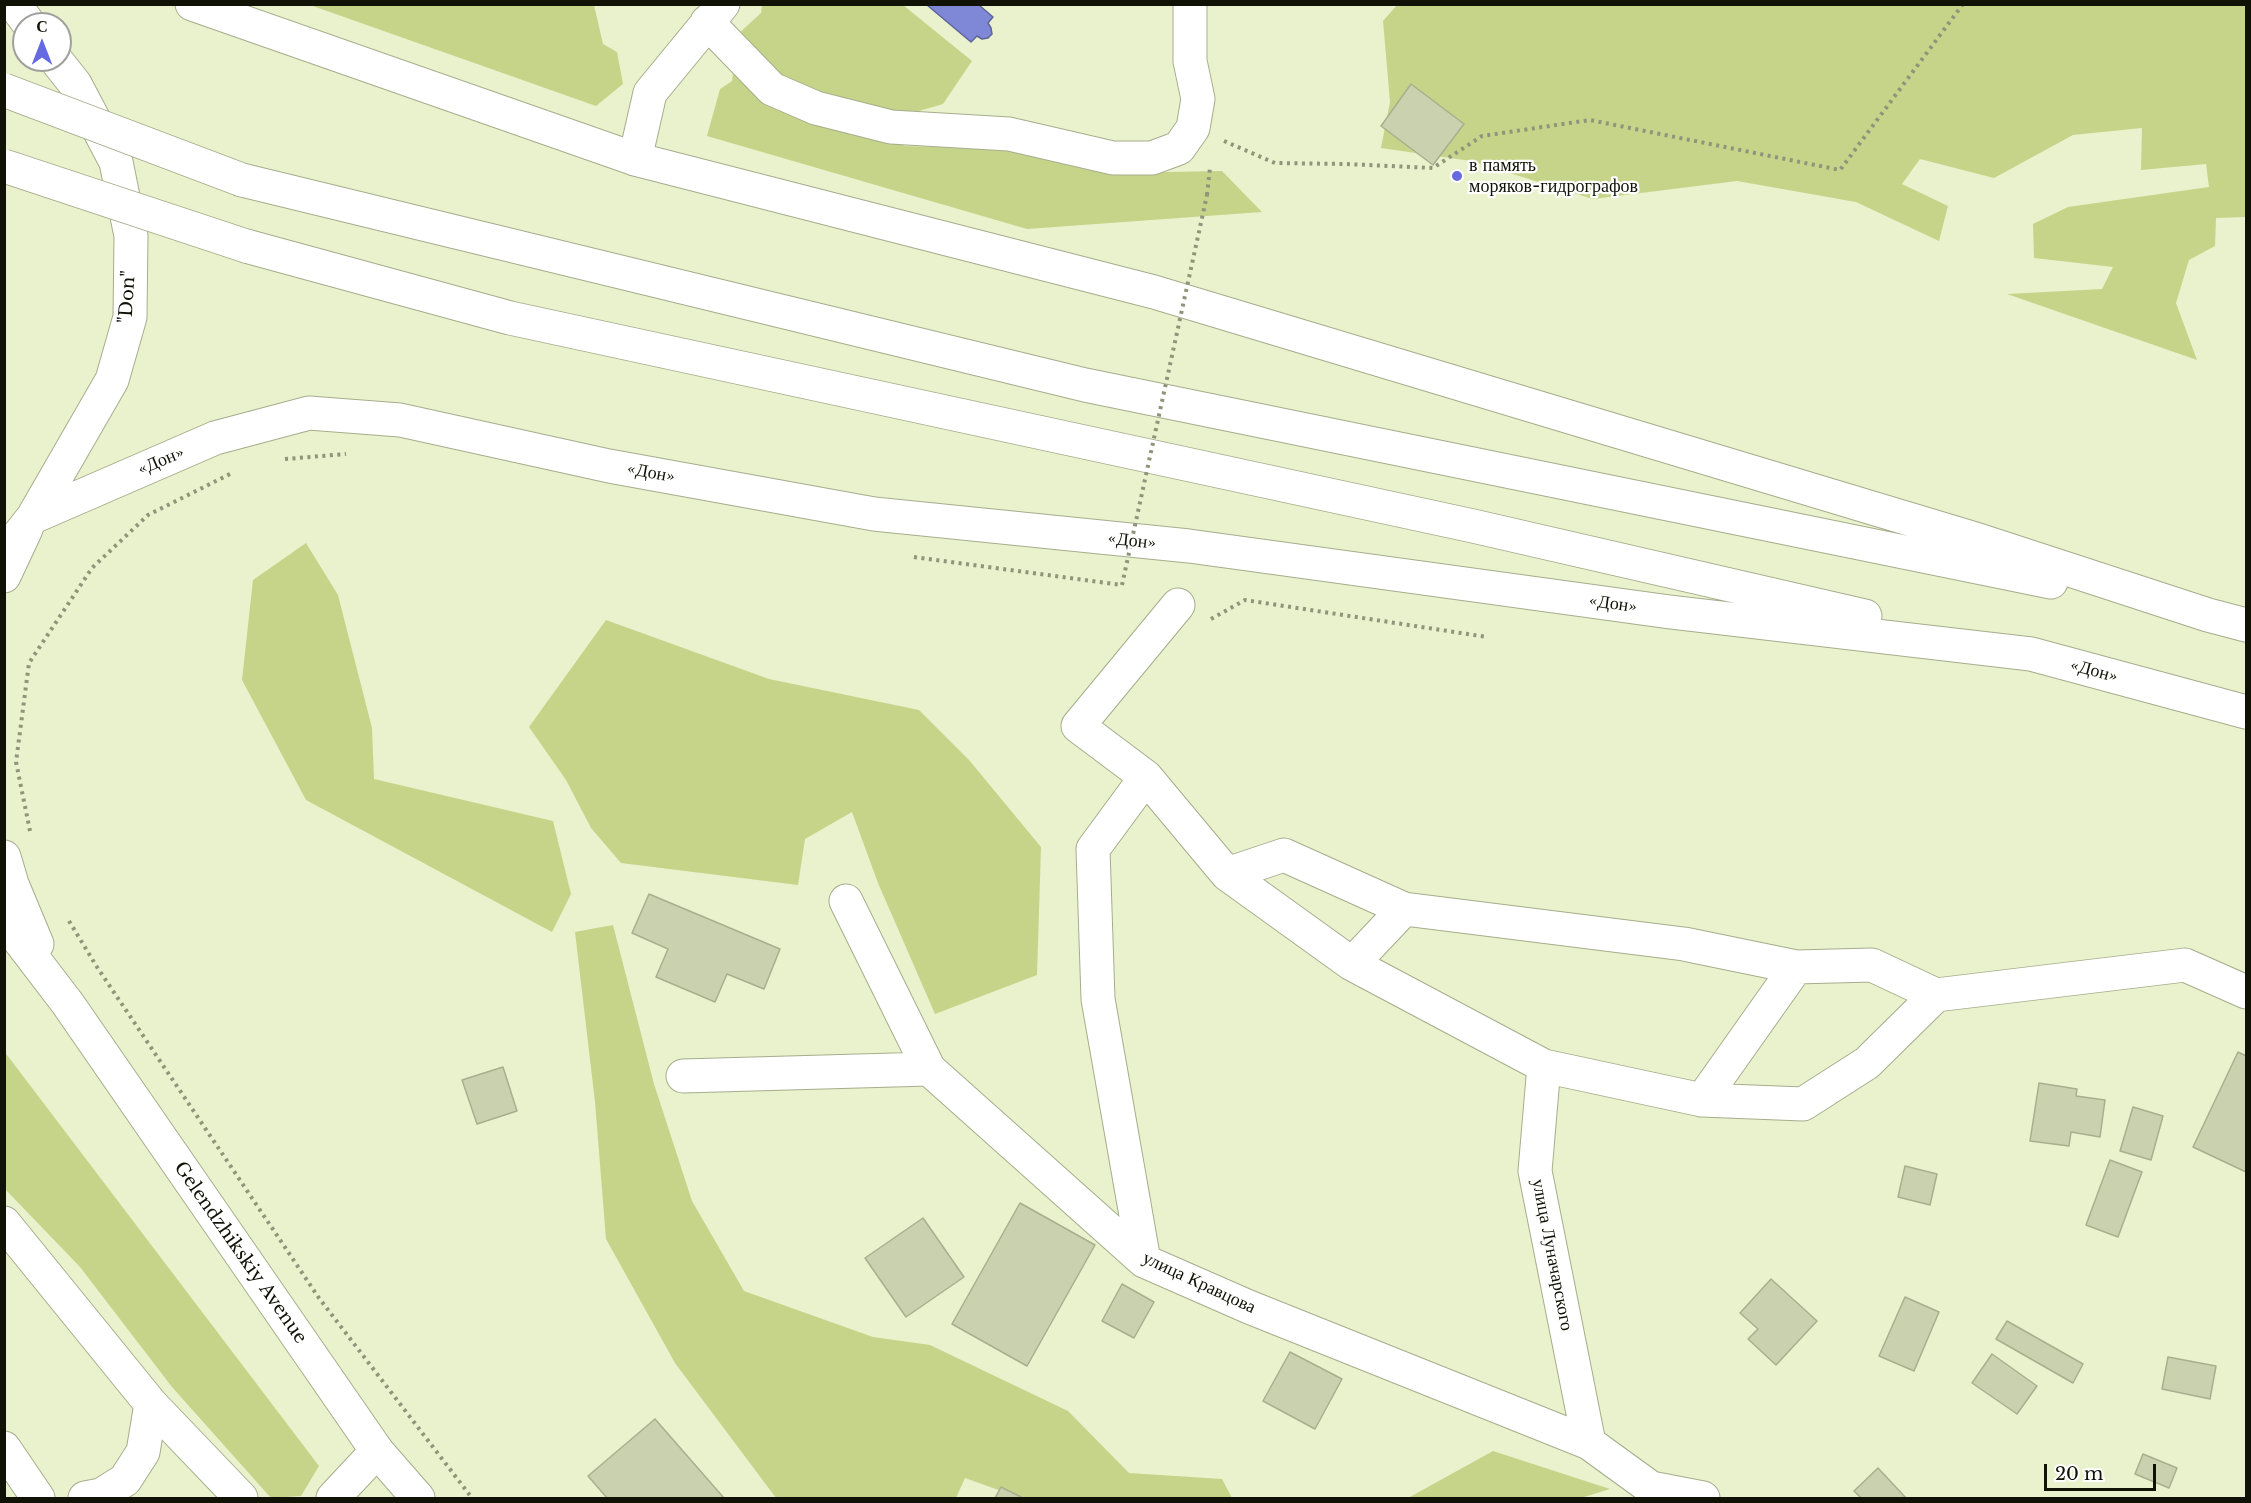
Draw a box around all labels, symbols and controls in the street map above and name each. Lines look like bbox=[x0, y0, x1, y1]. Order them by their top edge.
north arrow bbox=[12, 12, 72, 72]
text: С bbox=[36, 16, 48, 36]
place label: в память моряков-гидрографов bbox=[1469, 155, 1638, 198]
marker: в память моряков-гидрографов bbox=[1450, 169, 1464, 183]
street label: "Don" bbox=[115, 270, 141, 324]
street label: «Дон» bbox=[134, 442, 188, 480]
street label: «Дон» bbox=[625, 458, 677, 488]
street label: «Дон» bbox=[1107, 528, 1157, 554]
street label: «Дон» bbox=[1587, 590, 1639, 618]
street label: «Дон» bbox=[2068, 654, 2120, 688]
street label: Gelendzhikskiy Avenue bbox=[169, 1158, 311, 1348]
street label: улица Луначарского bbox=[1527, 1177, 1577, 1333]
street label: улица Кравцова bbox=[1139, 1247, 1259, 1319]
scale bar bbox=[2047, 1452, 2160, 1490]
text: 20 m bbox=[2055, 1463, 2103, 1485]

